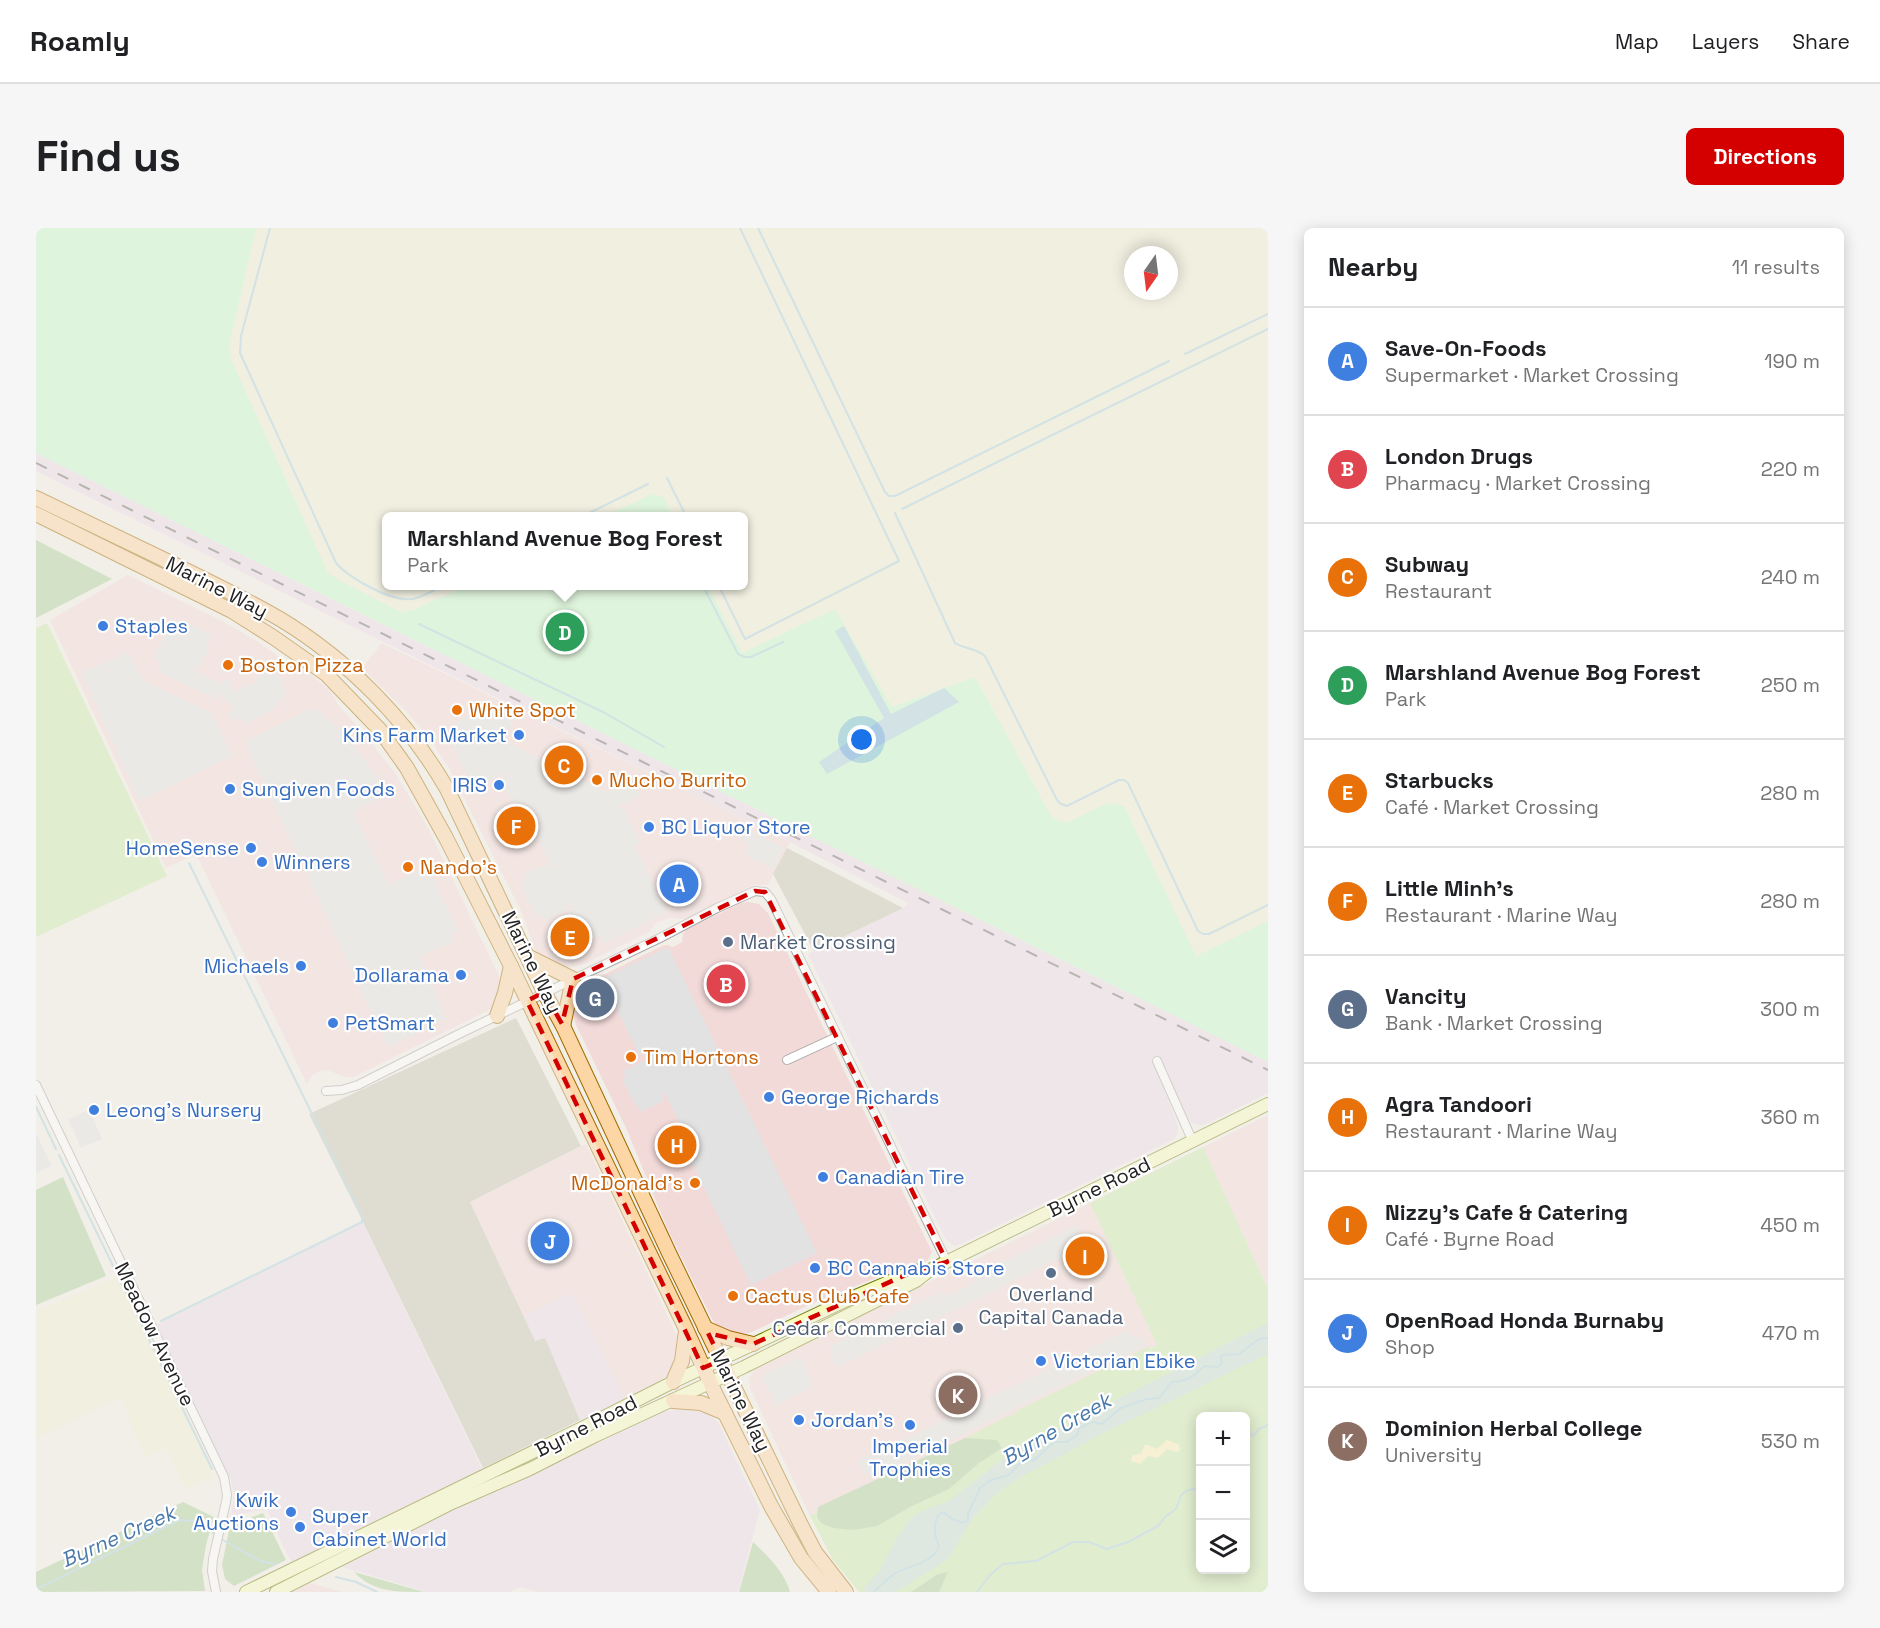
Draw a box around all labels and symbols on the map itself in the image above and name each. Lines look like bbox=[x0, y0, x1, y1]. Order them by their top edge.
north arrow bbox=[1124, 246, 1178, 300]
street label: Marine Way bbox=[162, 550, 272, 624]
pin: D bbox=[546, 610, 584, 654]
place label: Staples bbox=[115, 613, 188, 639]
marker: Staples bbox=[96, 619, 110, 633]
place label: Boston Pizza bbox=[240, 652, 364, 678]
marker: Boston Pizza bbox=[221, 658, 235, 672]
place label: White Spot bbox=[469, 697, 576, 723]
marker: White Spot bbox=[450, 703, 464, 717]
place label: Kins Farm Market bbox=[343, 722, 507, 748]
your location bbox=[847, 725, 876, 754]
marker: Kins Farm Market bbox=[512, 728, 526, 742]
pin: C bbox=[544, 742, 584, 788]
place label: Mucho Burrito bbox=[609, 767, 747, 793]
place label: IRIS bbox=[452, 772, 487, 798]
marker: Mucho Burrito bbox=[590, 773, 604, 787]
place label: Sungiven Foods bbox=[242, 776, 395, 802]
marker: IRIS bbox=[492, 778, 506, 792]
marker: Sungiven Foods bbox=[223, 782, 237, 796]
pin: F bbox=[496, 804, 536, 848]
place label: BC Liquor Store bbox=[661, 814, 811, 840]
marker: BC Liquor Store bbox=[642, 820, 656, 834]
place label: HomeSense bbox=[126, 835, 239, 861]
marker: HomeSense bbox=[244, 841, 258, 855]
place label: Winners bbox=[274, 849, 351, 875]
place label: Nando's bbox=[420, 854, 497, 880]
marker: Winners bbox=[255, 855, 269, 869]
marker: Nando's bbox=[401, 860, 415, 874]
pin: A bbox=[660, 862, 698, 906]
street label: Marine Way bbox=[496, 906, 568, 1018]
pin: E bbox=[550, 914, 590, 960]
place label: Market Crossing bbox=[740, 929, 896, 955]
marker: Market Crossing bbox=[721, 935, 735, 949]
place label: Michaels bbox=[204, 953, 289, 979]
marker: Michaels bbox=[294, 959, 308, 973]
place label: Dollarama bbox=[355, 962, 449, 988]
pin: B bbox=[706, 962, 746, 1006]
marker: Dollarama bbox=[454, 968, 468, 982]
pin: G bbox=[576, 976, 614, 1020]
place label: PetSmart bbox=[345, 1010, 435, 1036]
marker: PetSmart bbox=[326, 1016, 340, 1030]
place label: Tim Hortons bbox=[643, 1044, 759, 1070]
marker: Tim Hortons bbox=[624, 1050, 638, 1064]
place label: George Richards bbox=[781, 1084, 939, 1110]
marker: George Richards bbox=[762, 1090, 776, 1104]
place label: Leong's Nursery bbox=[106, 1097, 262, 1123]
marker: Leong's Nursery bbox=[87, 1103, 101, 1117]
pin: H bbox=[658, 1122, 696, 1168]
street label: Byrne Road bbox=[1043, 1151, 1155, 1223]
place label: Canadian Tire bbox=[835, 1164, 965, 1190]
place label: McDonald's bbox=[571, 1170, 683, 1196]
marker: Canadian Tire bbox=[816, 1170, 830, 1184]
marker: McDonald's bbox=[688, 1176, 702, 1190]
pin: J bbox=[530, 1218, 570, 1264]
pin: I bbox=[1066, 1234, 1104, 1278]
place label: BC Cannabis Store bbox=[827, 1255, 1005, 1281]
street label: Meadow Avenue bbox=[109, 1258, 201, 1410]
marker: BC Cannabis Store bbox=[808, 1261, 822, 1275]
marker: Overland Capital Canada bbox=[1044, 1266, 1058, 1280]
place label: Overland Capital Canada bbox=[978, 1281, 1124, 1330]
place label: Cactus Club Cafe bbox=[745, 1283, 910, 1309]
marker: Cactus Club Cafe bbox=[726, 1289, 740, 1303]
place label: Cedar Commercial bbox=[772, 1315, 946, 1341]
marker: Cedar Commercial bbox=[951, 1321, 965, 1335]
street label: Marine Way bbox=[705, 1344, 777, 1456]
place label: Victorian Ebike bbox=[1053, 1348, 1196, 1374]
marker: Victorian Ebike bbox=[1034, 1354, 1048, 1368]
pin: K bbox=[938, 1372, 978, 1418]
water label: Byrne Creek bbox=[996, 1385, 1118, 1471]
street label: Byrne Road bbox=[530, 1389, 642, 1463]
place label: Jordan's bbox=[811, 1407, 893, 1433]
marker: Jordan's bbox=[792, 1413, 806, 1427]
marker: Imperial Trophies bbox=[903, 1418, 917, 1432]
place label: Imperial Trophies bbox=[869, 1433, 951, 1482]
place label: Kwik Auctions bbox=[193, 1487, 279, 1536]
water label: Byrne Creek bbox=[57, 1498, 182, 1573]
place label: Super Cabinet World bbox=[312, 1503, 447, 1552]
marker: Kwik Auctions bbox=[284, 1505, 298, 1519]
marker: Super Cabinet World bbox=[293, 1520, 307, 1534]

